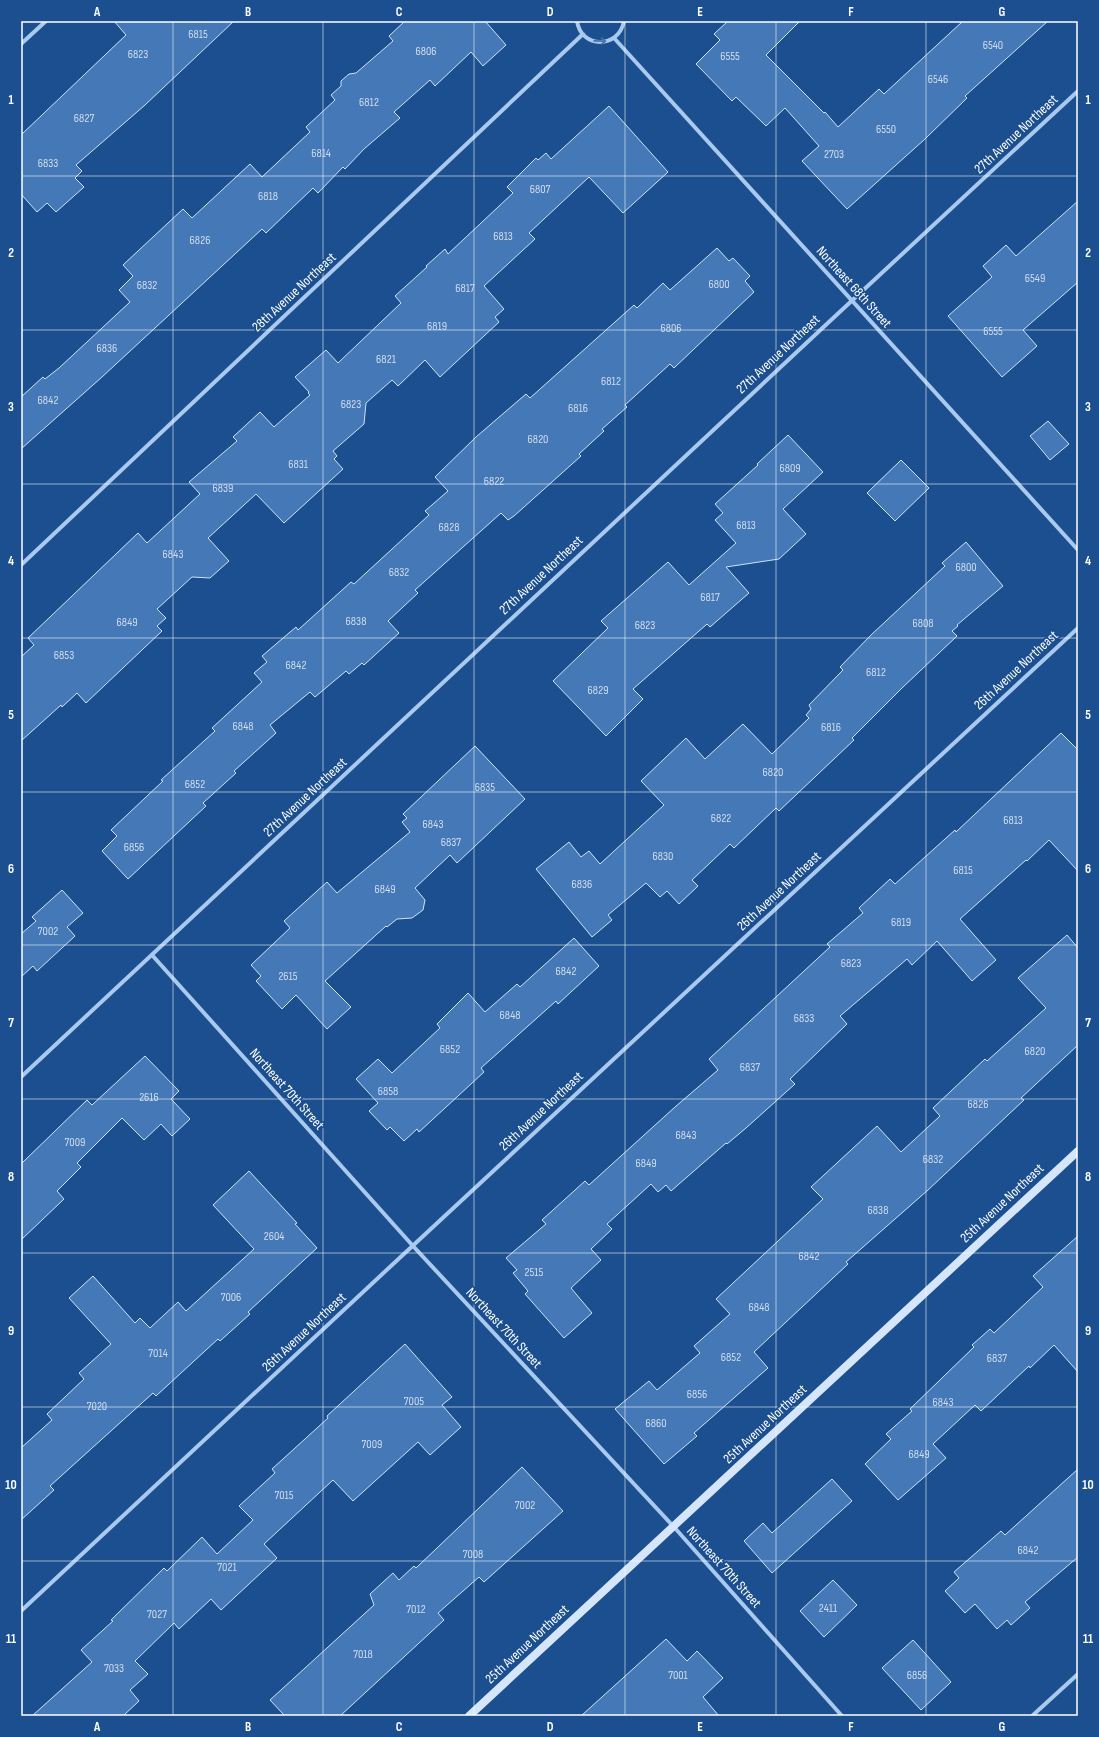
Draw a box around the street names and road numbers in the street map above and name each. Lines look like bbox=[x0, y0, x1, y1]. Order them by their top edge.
street label: 27th Avenue Northeast bbox=[971, 91, 1061, 177]
street label: Northeast 68th Street bbox=[813, 243, 895, 331]
street label: 28th Avenue Northeast bbox=[249, 249, 339, 335]
street label: 27th Avenue Northeast bbox=[733, 311, 823, 397]
street label: 27th Avenue Northeast bbox=[496, 532, 586, 618]
street label: 26th Avenue Northeast bbox=[971, 627, 1061, 713]
street label: 27th Avenue Northeast bbox=[260, 754, 350, 840]
street label: 26th Avenue Northeast bbox=[734, 848, 824, 934]
street label: Northeast 70th Street bbox=[246, 1045, 328, 1133]
street label: 26th Avenue Northeast bbox=[496, 1068, 586, 1154]
street label: 25th Avenue Northeast bbox=[957, 1160, 1047, 1246]
street label: Northeast 70th Street bbox=[462, 1284, 546, 1372]
street label: 26th Avenue Northeast bbox=[259, 1289, 349, 1375]
street label: 25th Avenue Northeast bbox=[720, 1381, 810, 1467]
street label: Northeast 70th Street bbox=[683, 1523, 765, 1611]
street label: 25th Avenue Northeast bbox=[482, 1601, 572, 1687]

